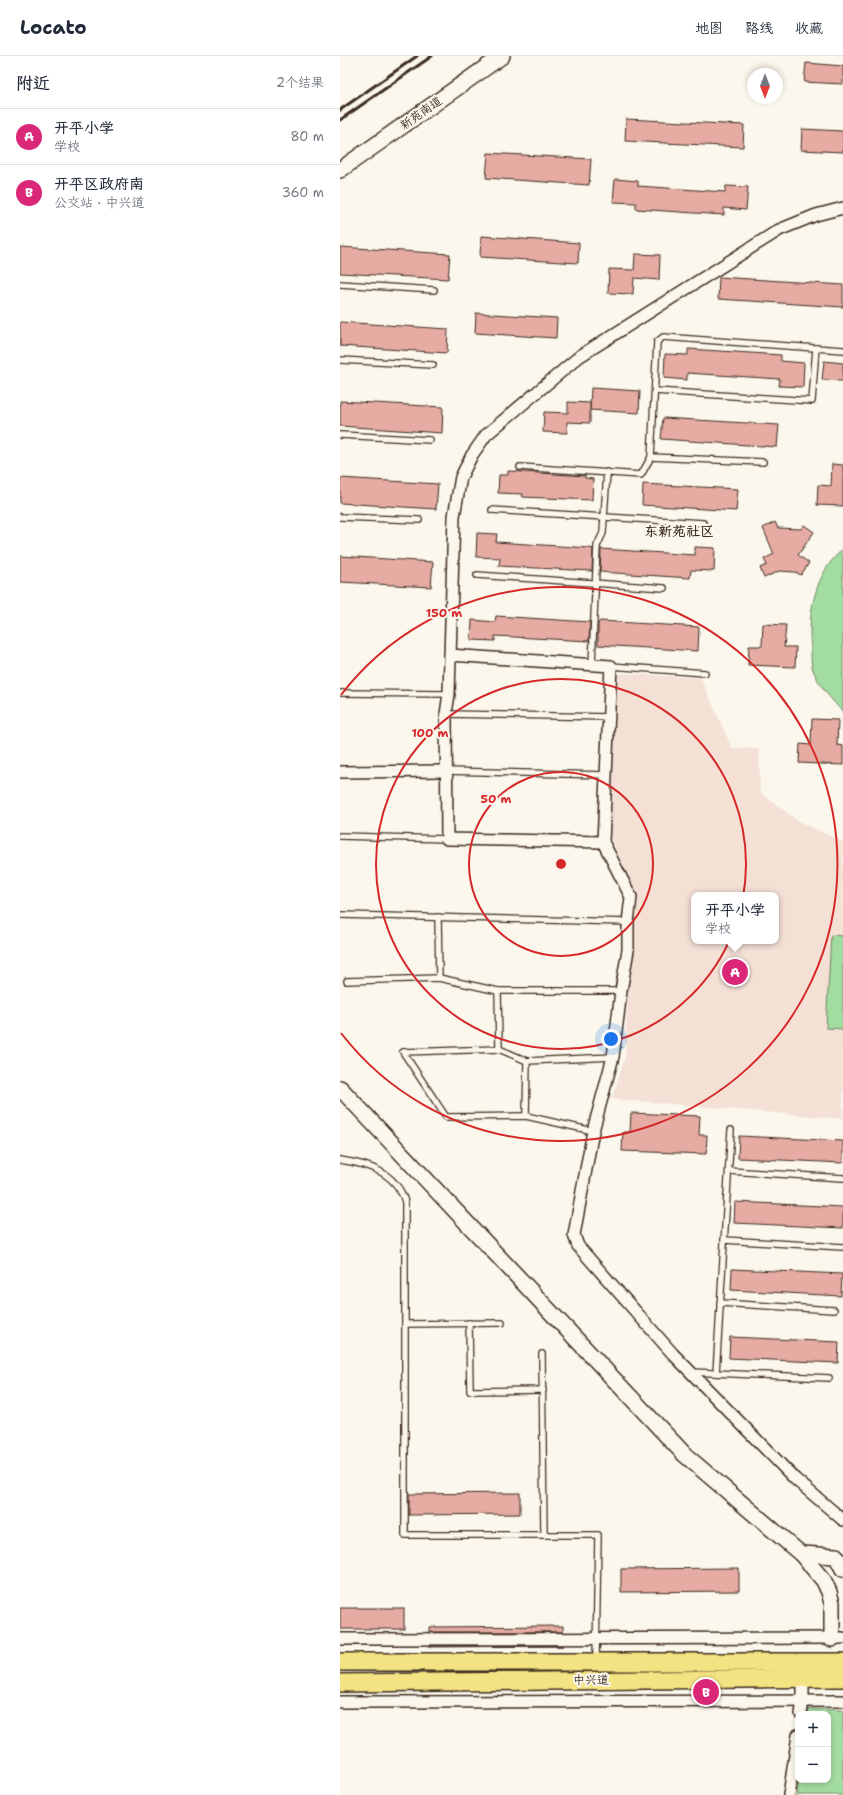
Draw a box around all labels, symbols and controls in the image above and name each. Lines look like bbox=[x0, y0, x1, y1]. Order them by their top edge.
text: Locato bbox=[20, 15, 87, 40]
text: 地图 bbox=[695, 19, 723, 37]
text: 路线 bbox=[745, 19, 773, 37]
text: 收藏 bbox=[795, 19, 823, 37]
north arrow bbox=[747, 68, 783, 104]
text: 附近 bbox=[16, 72, 50, 94]
text: 2个结果 bbox=[276, 74, 324, 91]
street label: 新苑南道 bbox=[397, 93, 445, 133]
text: 开平小学 bbox=[54, 118, 114, 138]
text: A bbox=[24, 128, 34, 145]
text: 80 m bbox=[290, 128, 324, 145]
text: 学校 bbox=[54, 138, 80, 155]
text: 开平区政府南 bbox=[54, 174, 144, 194]
text: B bbox=[25, 184, 33, 201]
text: 360 m bbox=[282, 184, 324, 201]
text: 公交站 · 中兴道 bbox=[54, 194, 145, 211]
district label: 东新苑社区 bbox=[644, 522, 714, 540]
text: 150 m bbox=[426, 605, 462, 621]
text: 100 m bbox=[412, 725, 449, 741]
text: 50 m bbox=[481, 791, 512, 807]
centre of rings bbox=[554, 857, 568, 871]
popup bbox=[691, 892, 779, 944]
text: 开平小学 bbox=[705, 900, 765, 920]
text: 学校 bbox=[705, 920, 731, 937]
pin: A bbox=[722, 957, 748, 987]
your location bbox=[601, 1029, 621, 1049]
street label: 中兴道 bbox=[573, 1672, 609, 1688]
pin: B bbox=[693, 1677, 719, 1707]
map controls bbox=[795, 1711, 831, 1783]
button: + bbox=[795, 1711, 831, 1747]
button: − bbox=[795, 1747, 831, 1783]

